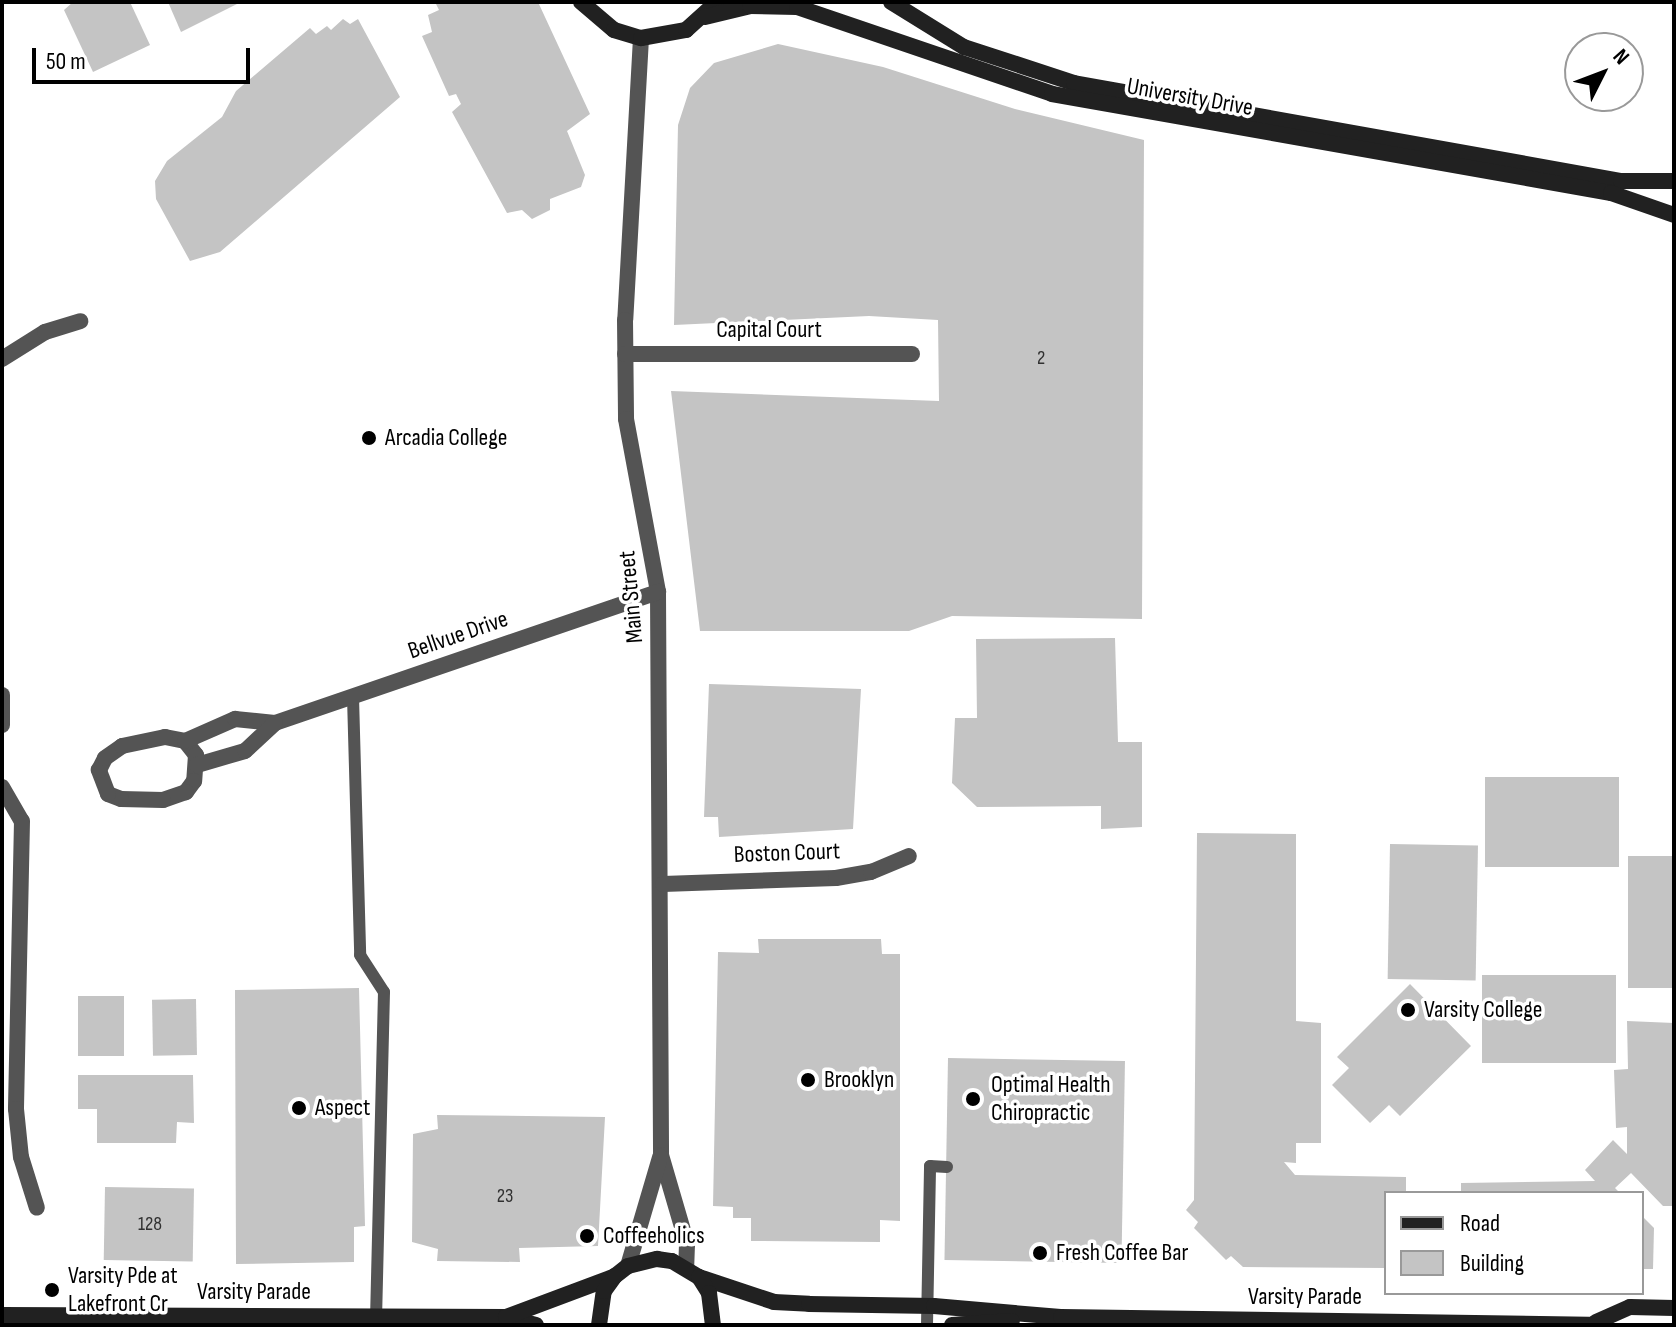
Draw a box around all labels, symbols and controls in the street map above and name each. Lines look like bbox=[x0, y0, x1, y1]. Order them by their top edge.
scale bar bbox=[36, 32, 254, 82]
north arrow bbox=[1564, 32, 1644, 112]
text: N bbox=[1607, 44, 1635, 70]
text: 50 m bbox=[46, 47, 86, 76]
street label: University Drive bbox=[1125, 72, 1255, 122]
street label: Capital Court bbox=[716, 316, 822, 344]
house number: 2 bbox=[1037, 346, 1045, 370]
place label: Arcadia College bbox=[385, 424, 507, 452]
marker: Arcadia College bbox=[360, 429, 378, 447]
street label: Main Street bbox=[613, 550, 649, 644]
street label: Bellvue Drive bbox=[404, 604, 512, 666]
street label: Boston Court bbox=[733, 837, 841, 869]
place label: Varsity College bbox=[1424, 996, 1542, 1024]
marker: Varsity College bbox=[1399, 1001, 1417, 1019]
place label: Brooklyn bbox=[824, 1066, 894, 1094]
marker: Brooklyn bbox=[799, 1071, 817, 1089]
place label: Optimal Health Chiropractic bbox=[991, 1071, 1111, 1127]
marker: Optimal Health Chiropractic bbox=[962, 1088, 984, 1110]
place label: Aspect bbox=[315, 1094, 370, 1122]
marker: Aspect bbox=[290, 1099, 308, 1117]
house number: 23 bbox=[497, 1184, 513, 1208]
legend bbox=[1384, 1191, 1644, 1295]
text: Road bbox=[1460, 1209, 1500, 1238]
house number: 128 bbox=[138, 1212, 162, 1236]
place label: Coffeeholics bbox=[603, 1222, 705, 1250]
marker: Coffeeholics bbox=[578, 1227, 596, 1245]
place label: Fresh Coffee Bar bbox=[1056, 1239, 1188, 1267]
marker: Fresh Coffee Bar bbox=[1031, 1244, 1049, 1262]
text: Building bbox=[1460, 1249, 1524, 1278]
place label: Varsity Pde at Lakefront Cr bbox=[68, 1262, 178, 1318]
street label: Varsity Parade bbox=[197, 1278, 311, 1306]
marker: Varsity Pde at Lakefront Cr bbox=[43, 1281, 61, 1299]
street label: Varsity Parade bbox=[1248, 1283, 1362, 1311]

